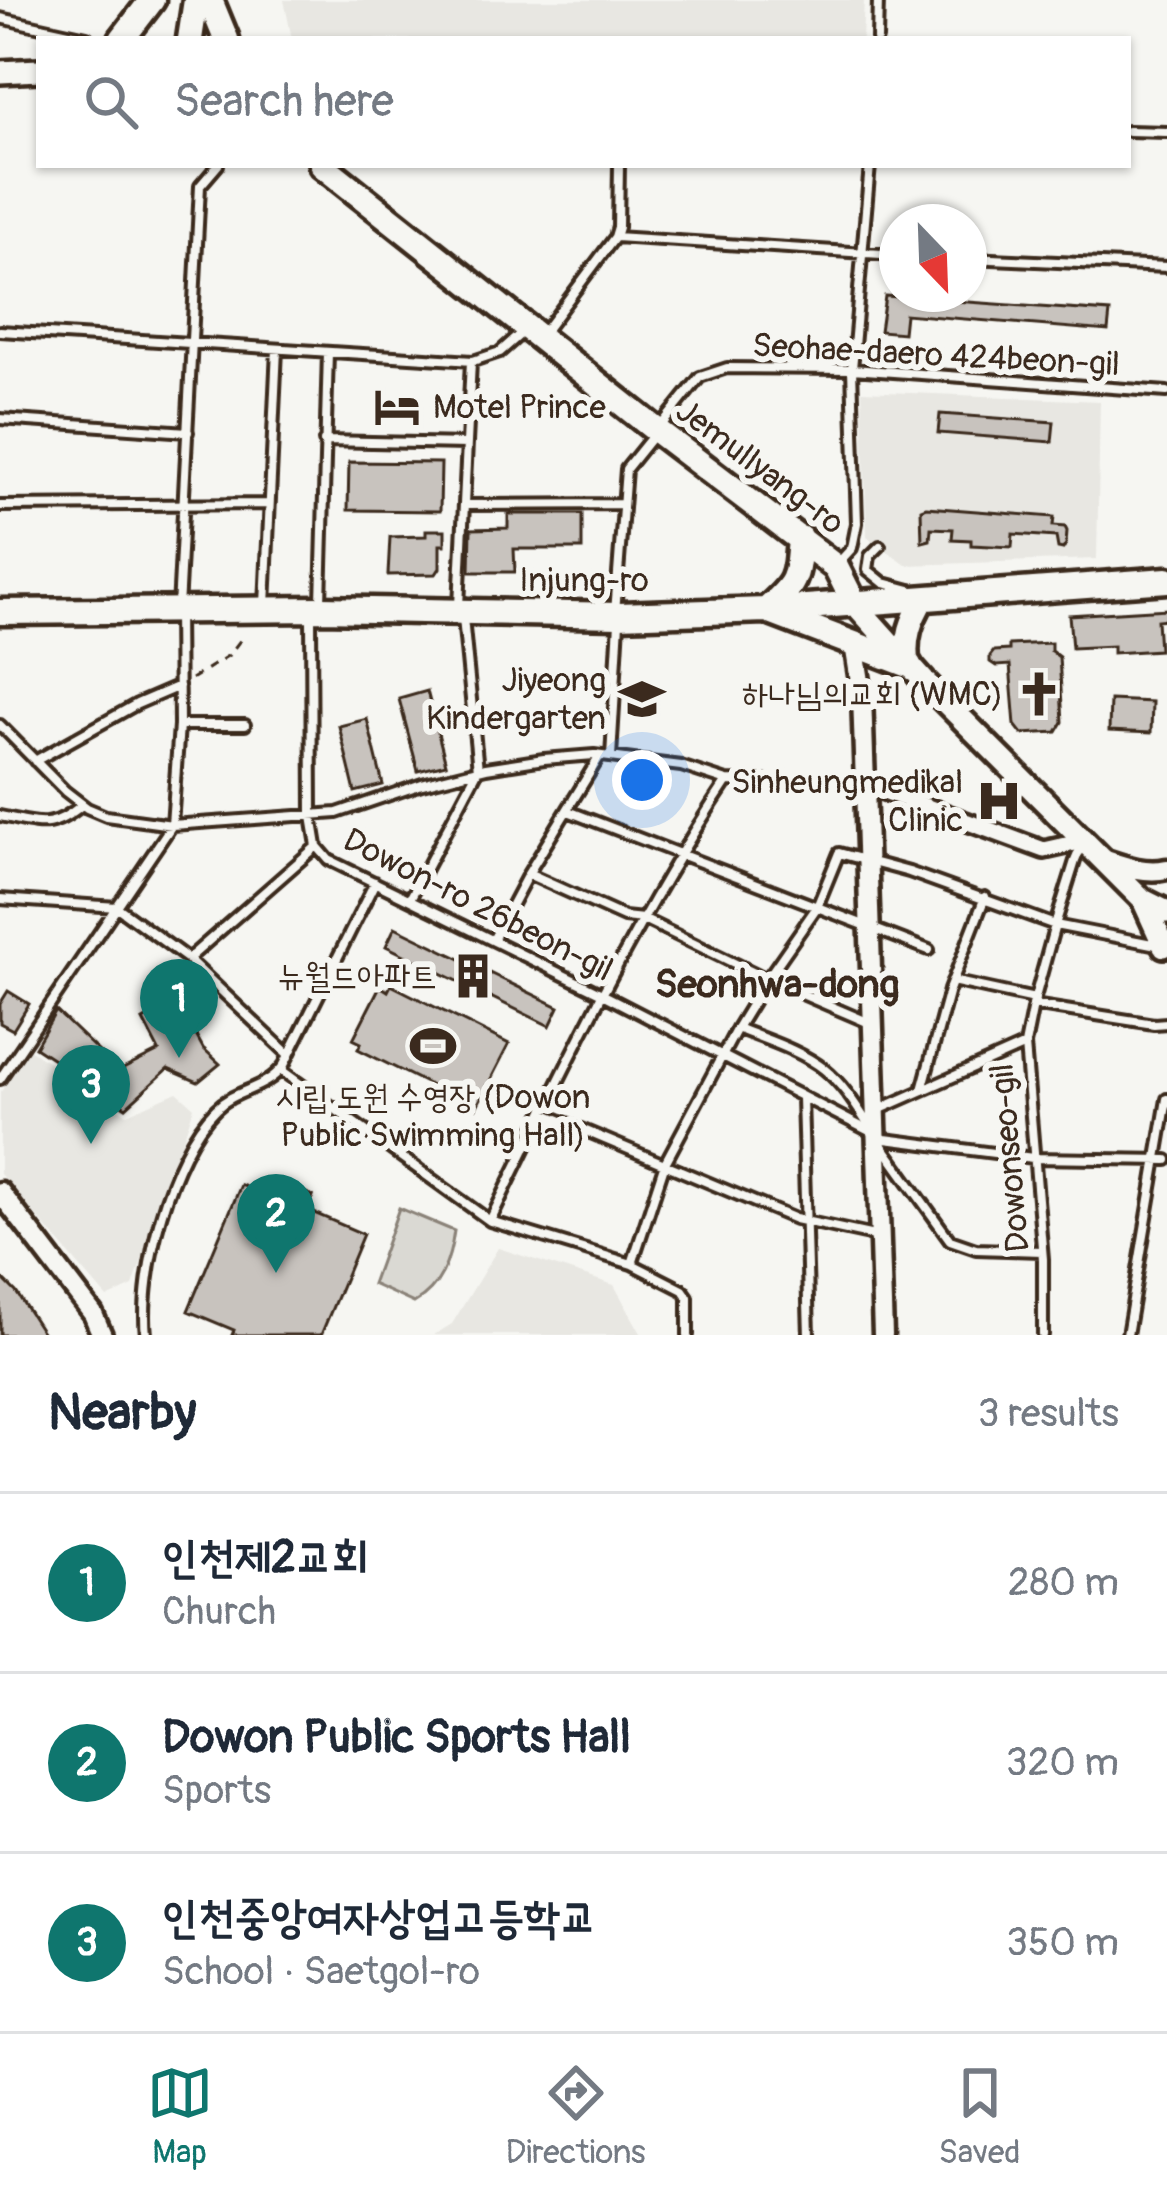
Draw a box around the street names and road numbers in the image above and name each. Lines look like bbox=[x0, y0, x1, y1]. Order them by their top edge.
street label: Seohae-daero 424beon-gil bbox=[751, 325, 1121, 385]
street label: Jemullyang-ro bbox=[668, 390, 852, 544]
street label: Injung-ro bbox=[519, 560, 649, 601]
street label: Dowon-ro 26beon-gil bbox=[336, 819, 620, 991]
street label: Dowonseo-gil bbox=[981, 1062, 1039, 1254]

